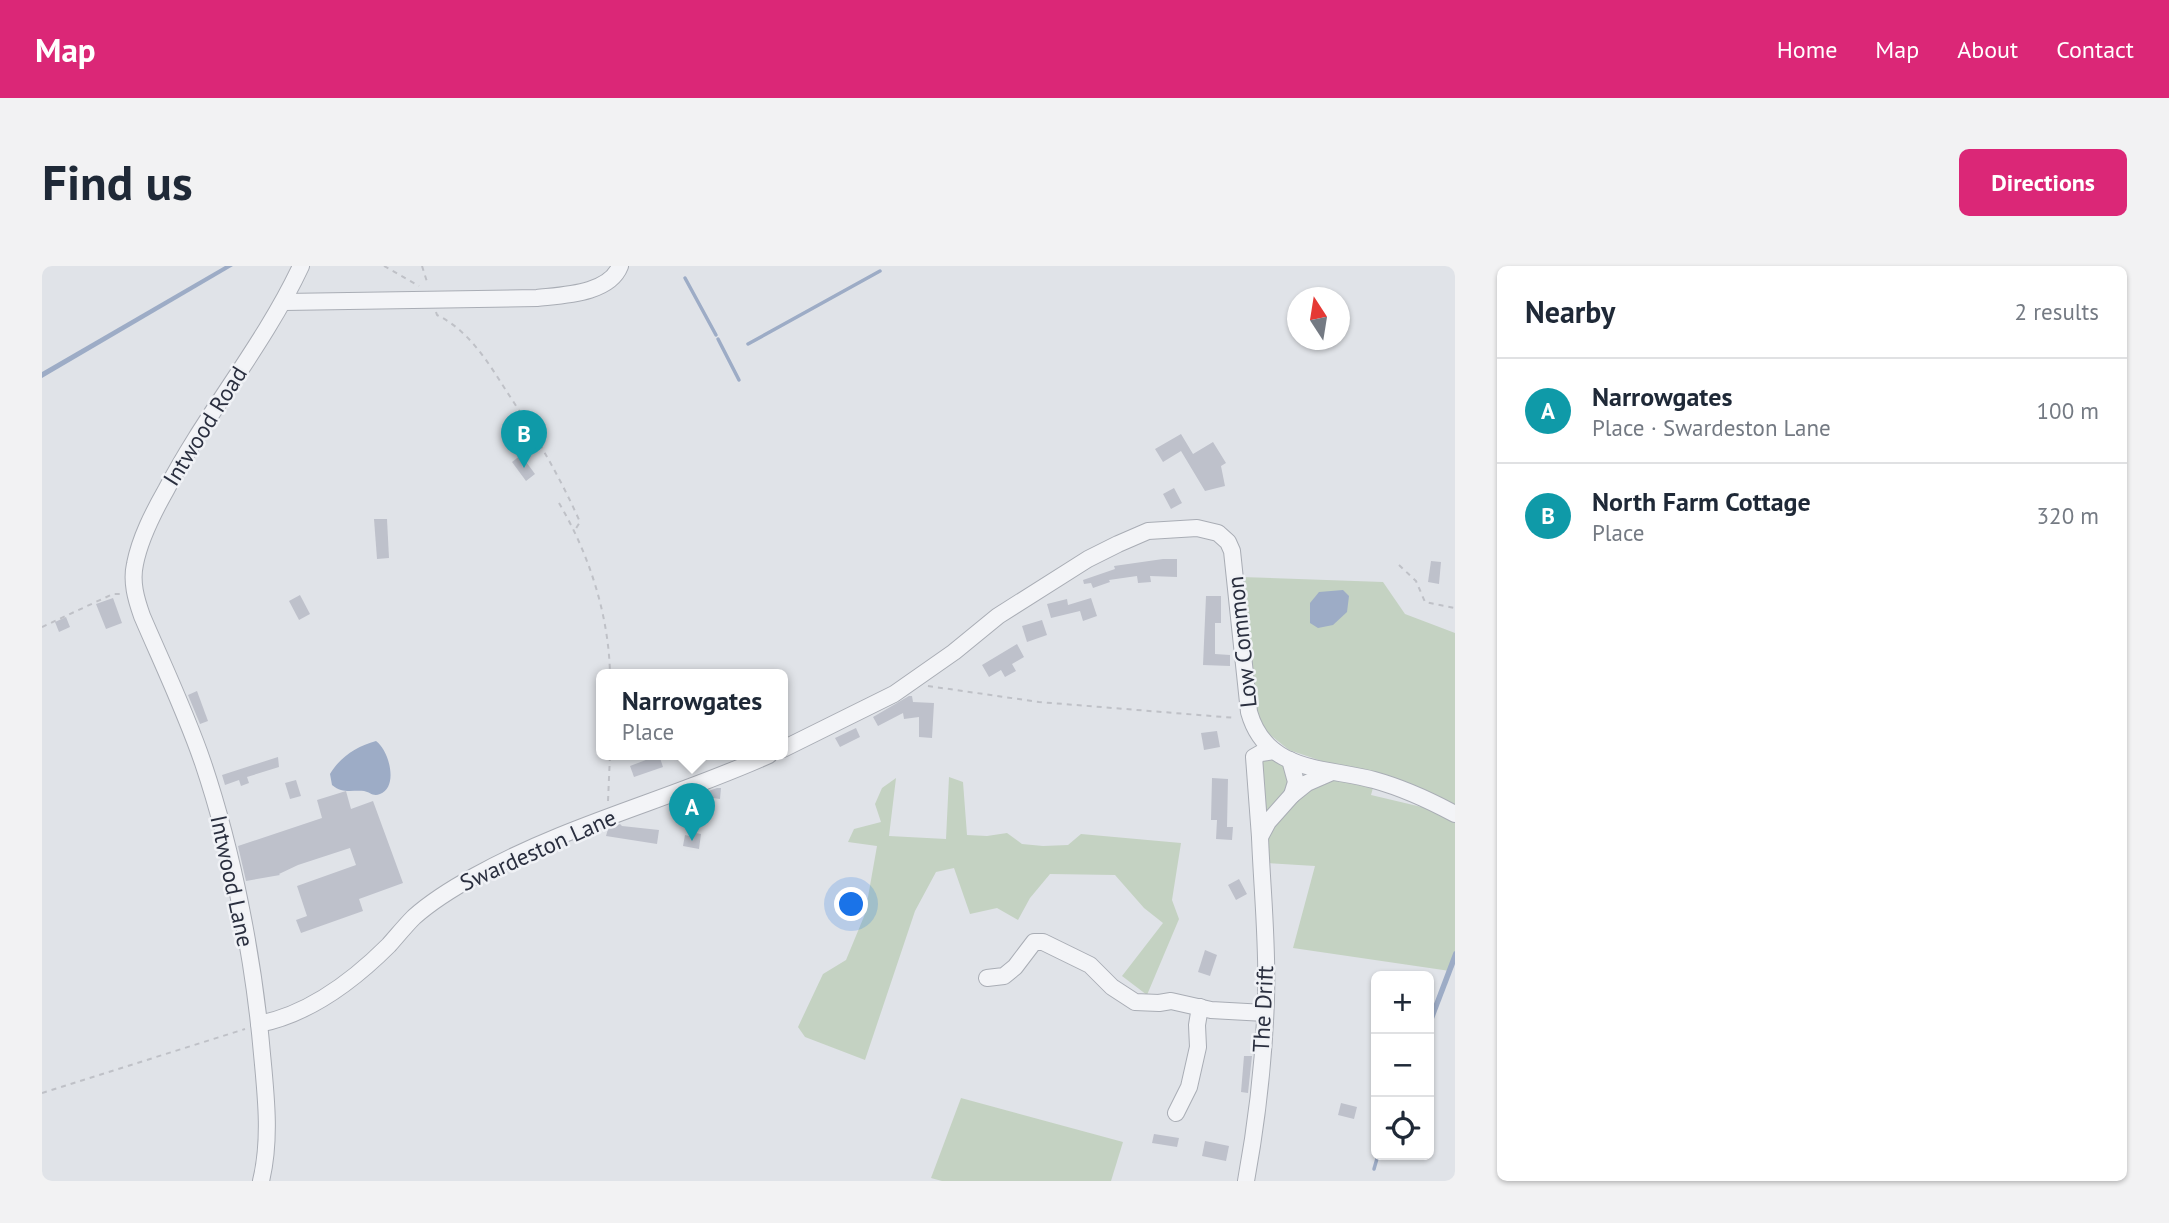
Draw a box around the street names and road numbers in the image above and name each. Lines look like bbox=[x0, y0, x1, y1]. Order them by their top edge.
street label: Intwood Road bbox=[156, 361, 253, 491]
street label: Low Common bbox=[1220, 575, 1263, 709]
street label: Swardeston Lane bbox=[455, 802, 620, 897]
street label: Intwood Lane bbox=[204, 812, 261, 949]
street label: The Drift bbox=[1246, 965, 1279, 1053]

